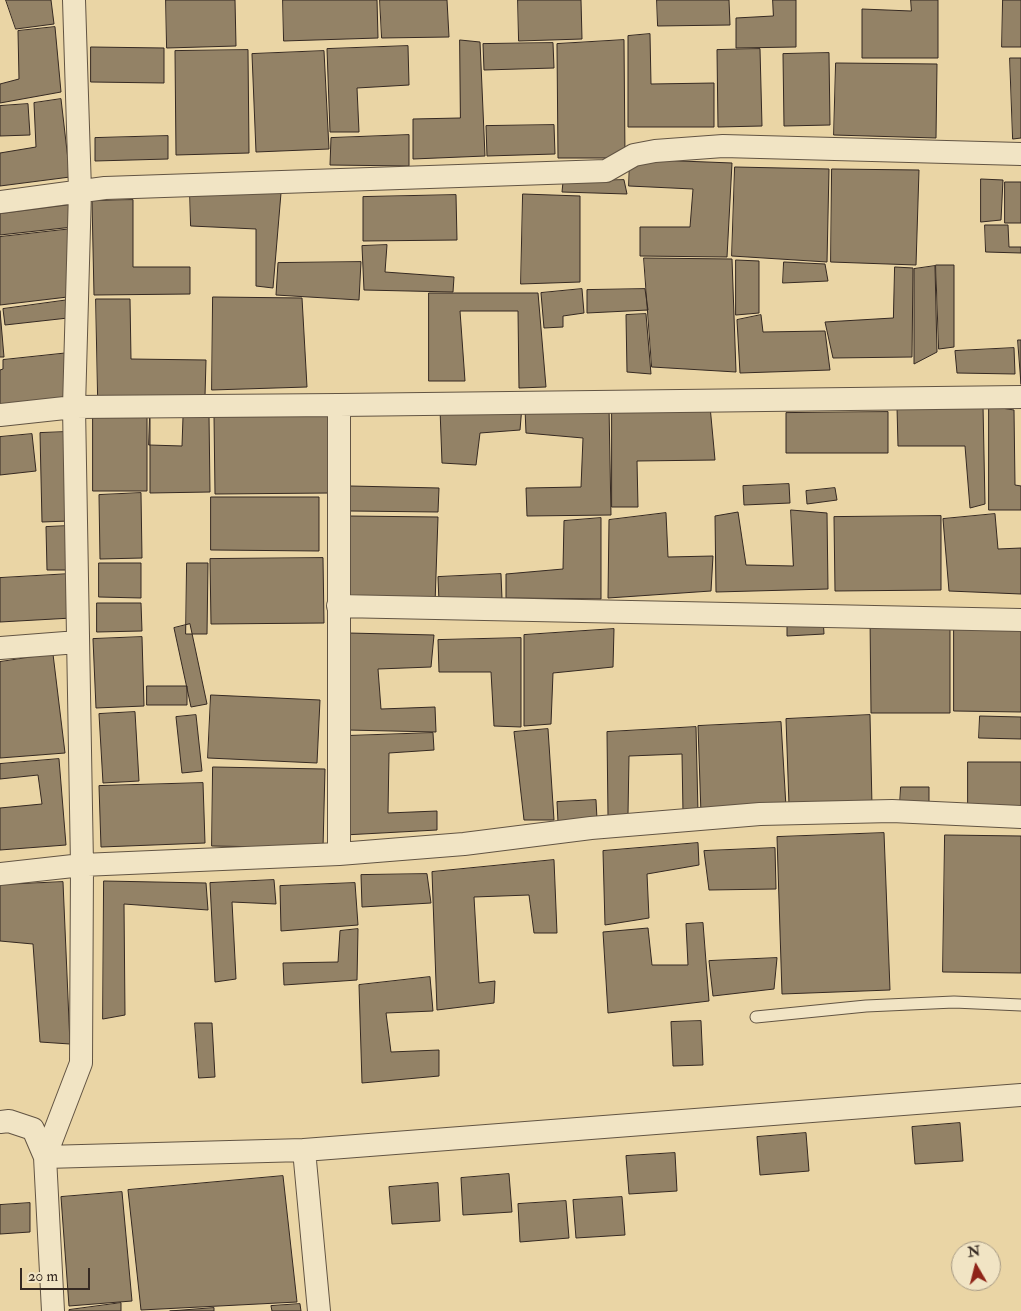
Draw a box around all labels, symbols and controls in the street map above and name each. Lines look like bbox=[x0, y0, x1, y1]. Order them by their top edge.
north arrow bbox=[951, 1241, 1001, 1291]
text: N bbox=[967, 1242, 981, 1261]
scale bar bbox=[22, 1258, 92, 1290]
text: 20 m bbox=[28, 1267, 58, 1286]

